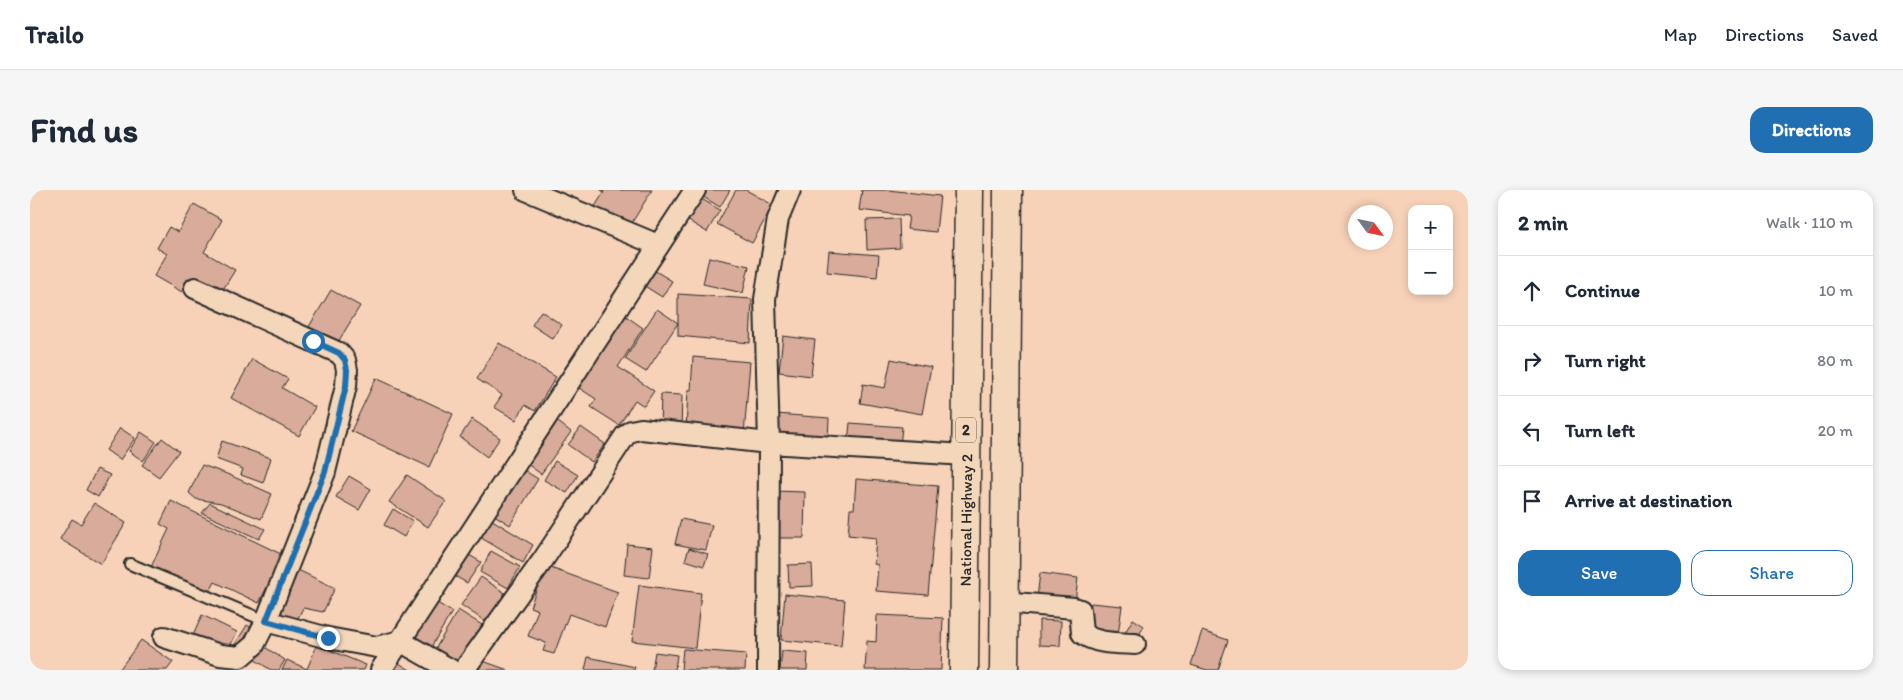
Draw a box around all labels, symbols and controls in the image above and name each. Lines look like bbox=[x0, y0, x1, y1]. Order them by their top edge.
text: Trailo bbox=[25, 20, 84, 49]
text: Map bbox=[1664, 24, 1697, 46]
text: Directions bbox=[1725, 24, 1804, 46]
text: Saved bbox=[1832, 24, 1878, 46]
button: Directions bbox=[1750, 107, 1873, 153]
text: Find us bbox=[30, 109, 138, 151]
north arrow bbox=[1348, 205, 1393, 250]
map controls bbox=[1408, 205, 1453, 295]
button: + bbox=[1408, 205, 1453, 250]
text: 2 min bbox=[1518, 210, 1568, 235]
text: Walk · 110 m bbox=[1766, 213, 1853, 232]
button: − bbox=[1408, 250, 1453, 295]
icon: ahead bbox=[1518, 277, 1546, 305]
text: Continue bbox=[1565, 279, 1640, 302]
text: 10 m bbox=[1819, 281, 1853, 300]
route start bbox=[302, 330, 325, 353]
icon: right bbox=[1518, 347, 1546, 375]
text: Turn right bbox=[1565, 349, 1646, 372]
text: 80 m bbox=[1817, 351, 1853, 370]
icon: left bbox=[1518, 417, 1546, 445]
road number: 2 bbox=[956, 418, 976, 442]
text: Turn left bbox=[1565, 419, 1635, 442]
text: 20 m bbox=[1818, 421, 1853, 440]
street label: National Highway 2 bbox=[956, 453, 976, 586]
icon: arrive bbox=[1518, 487, 1546, 515]
text: Arrive at destination bbox=[1565, 489, 1732, 512]
button: Save bbox=[1518, 550, 1681, 596]
button: Share bbox=[1691, 550, 1853, 596]
route end bbox=[317, 627, 340, 650]

